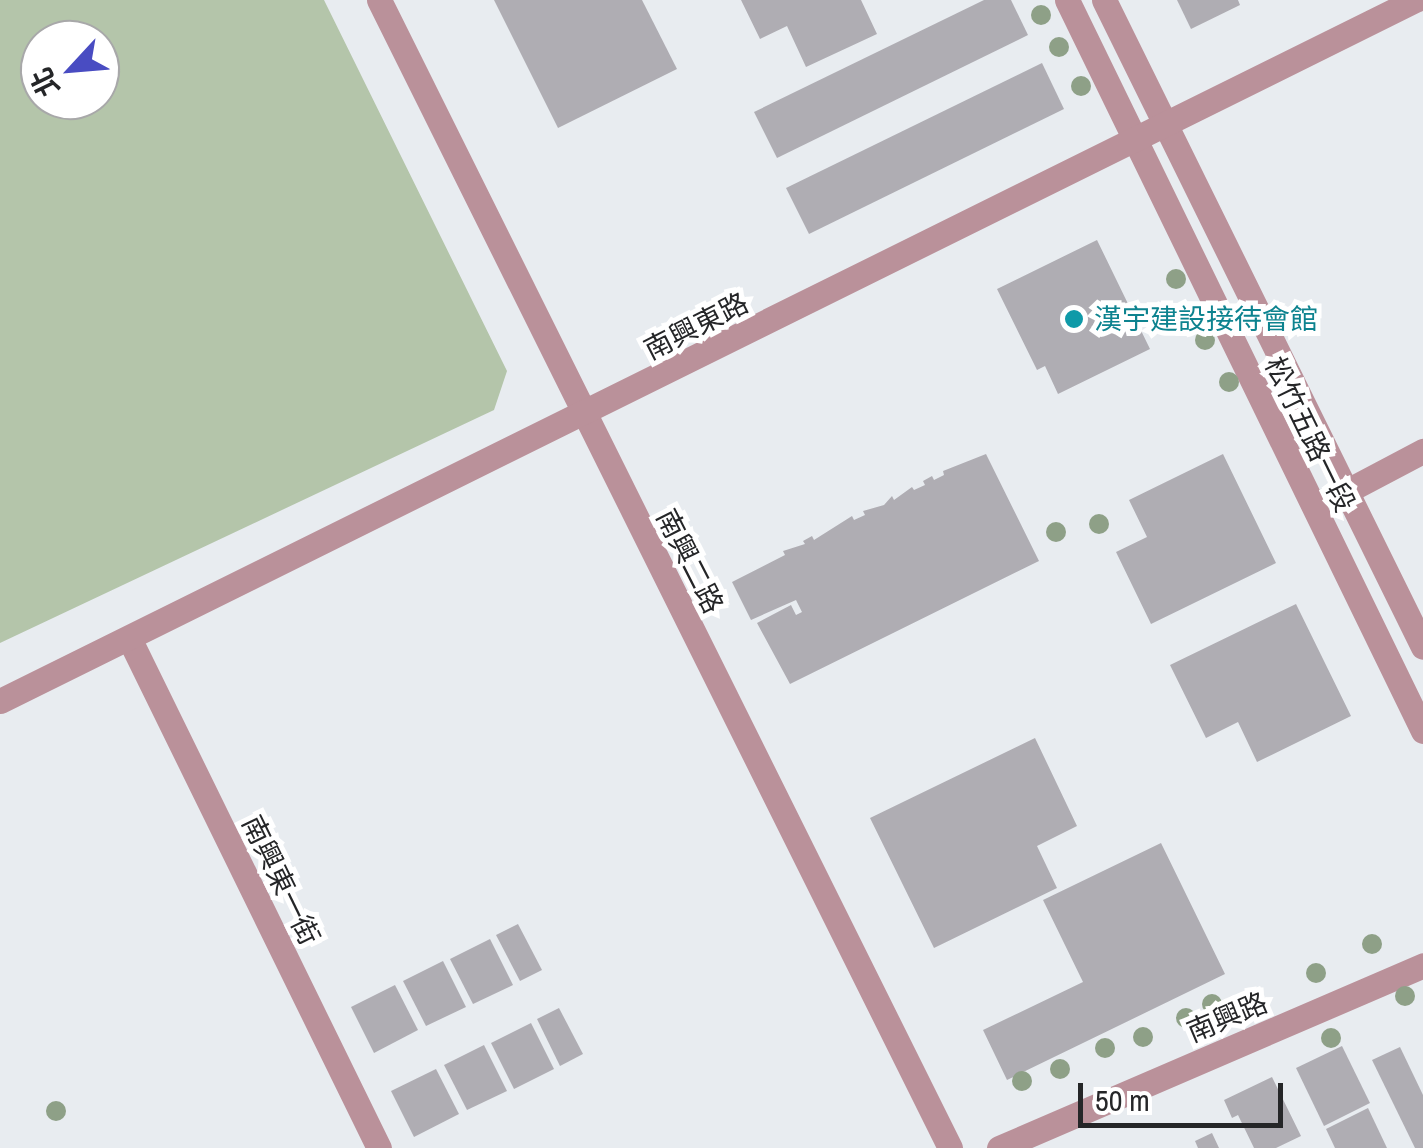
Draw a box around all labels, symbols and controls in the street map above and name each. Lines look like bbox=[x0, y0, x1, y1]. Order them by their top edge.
north arrow bbox=[20, 20, 120, 120]
text: 北 bbox=[22, 61, 68, 103]
street label: 南興東路 bbox=[638, 286, 754, 366]
place label: 漢宇建設接待會館 bbox=[1094, 302, 1318, 336]
marker: 漢宇建設接待會館 bbox=[1063, 308, 1085, 330]
street label: 松竹五路一段 bbox=[1258, 351, 1362, 517]
street label: 南興二路 bbox=[650, 503, 730, 619]
street label: 南興東一街 bbox=[235, 810, 327, 950]
street label: 南興路 bbox=[1182, 985, 1272, 1049]
scale bar bbox=[1083, 1063, 1288, 1125]
text: 50 m bbox=[1095, 1080, 1150, 1120]

